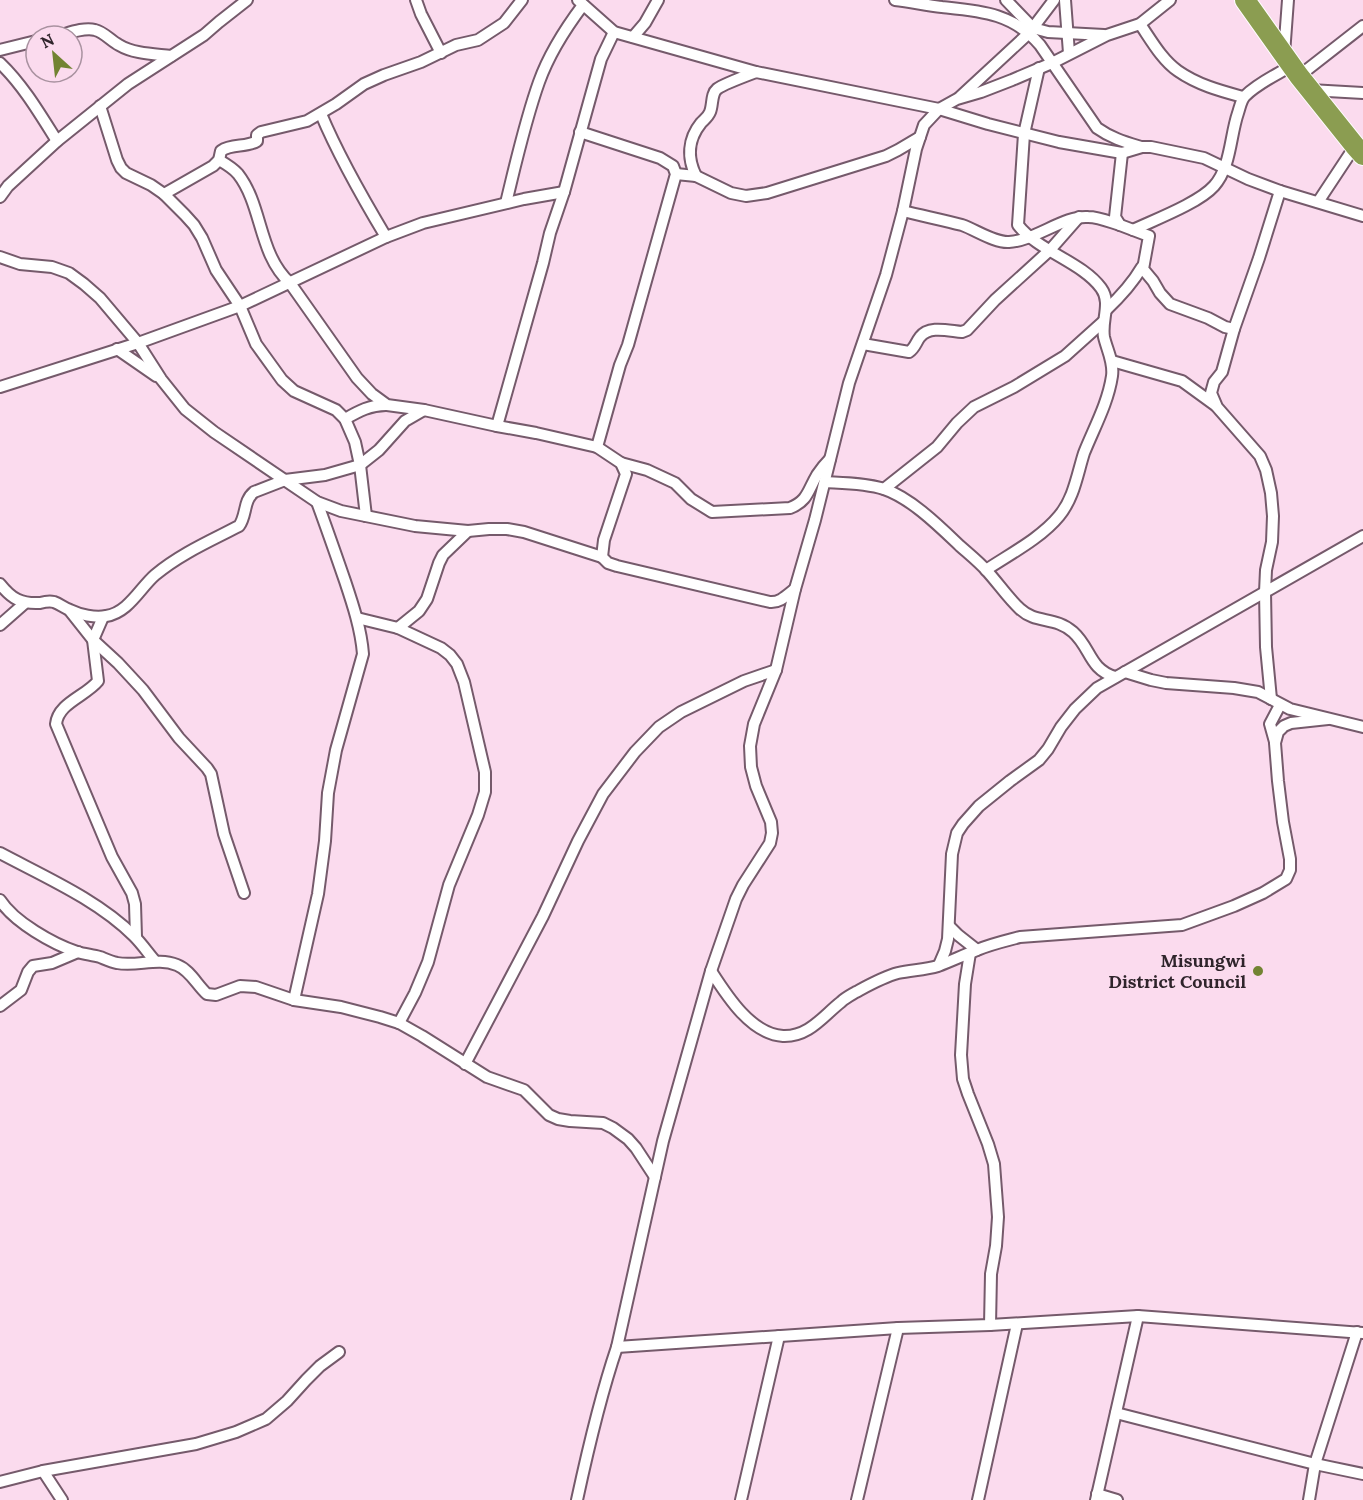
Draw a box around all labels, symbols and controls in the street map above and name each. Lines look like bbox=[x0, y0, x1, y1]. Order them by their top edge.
north arrow bbox=[24, 24, 84, 84]
text: N bbox=[37, 29, 57, 52]
place label: Misungwi District Council bbox=[1108, 949, 1246, 993]
marker: Misungwi District Council bbox=[1251, 964, 1265, 978]

